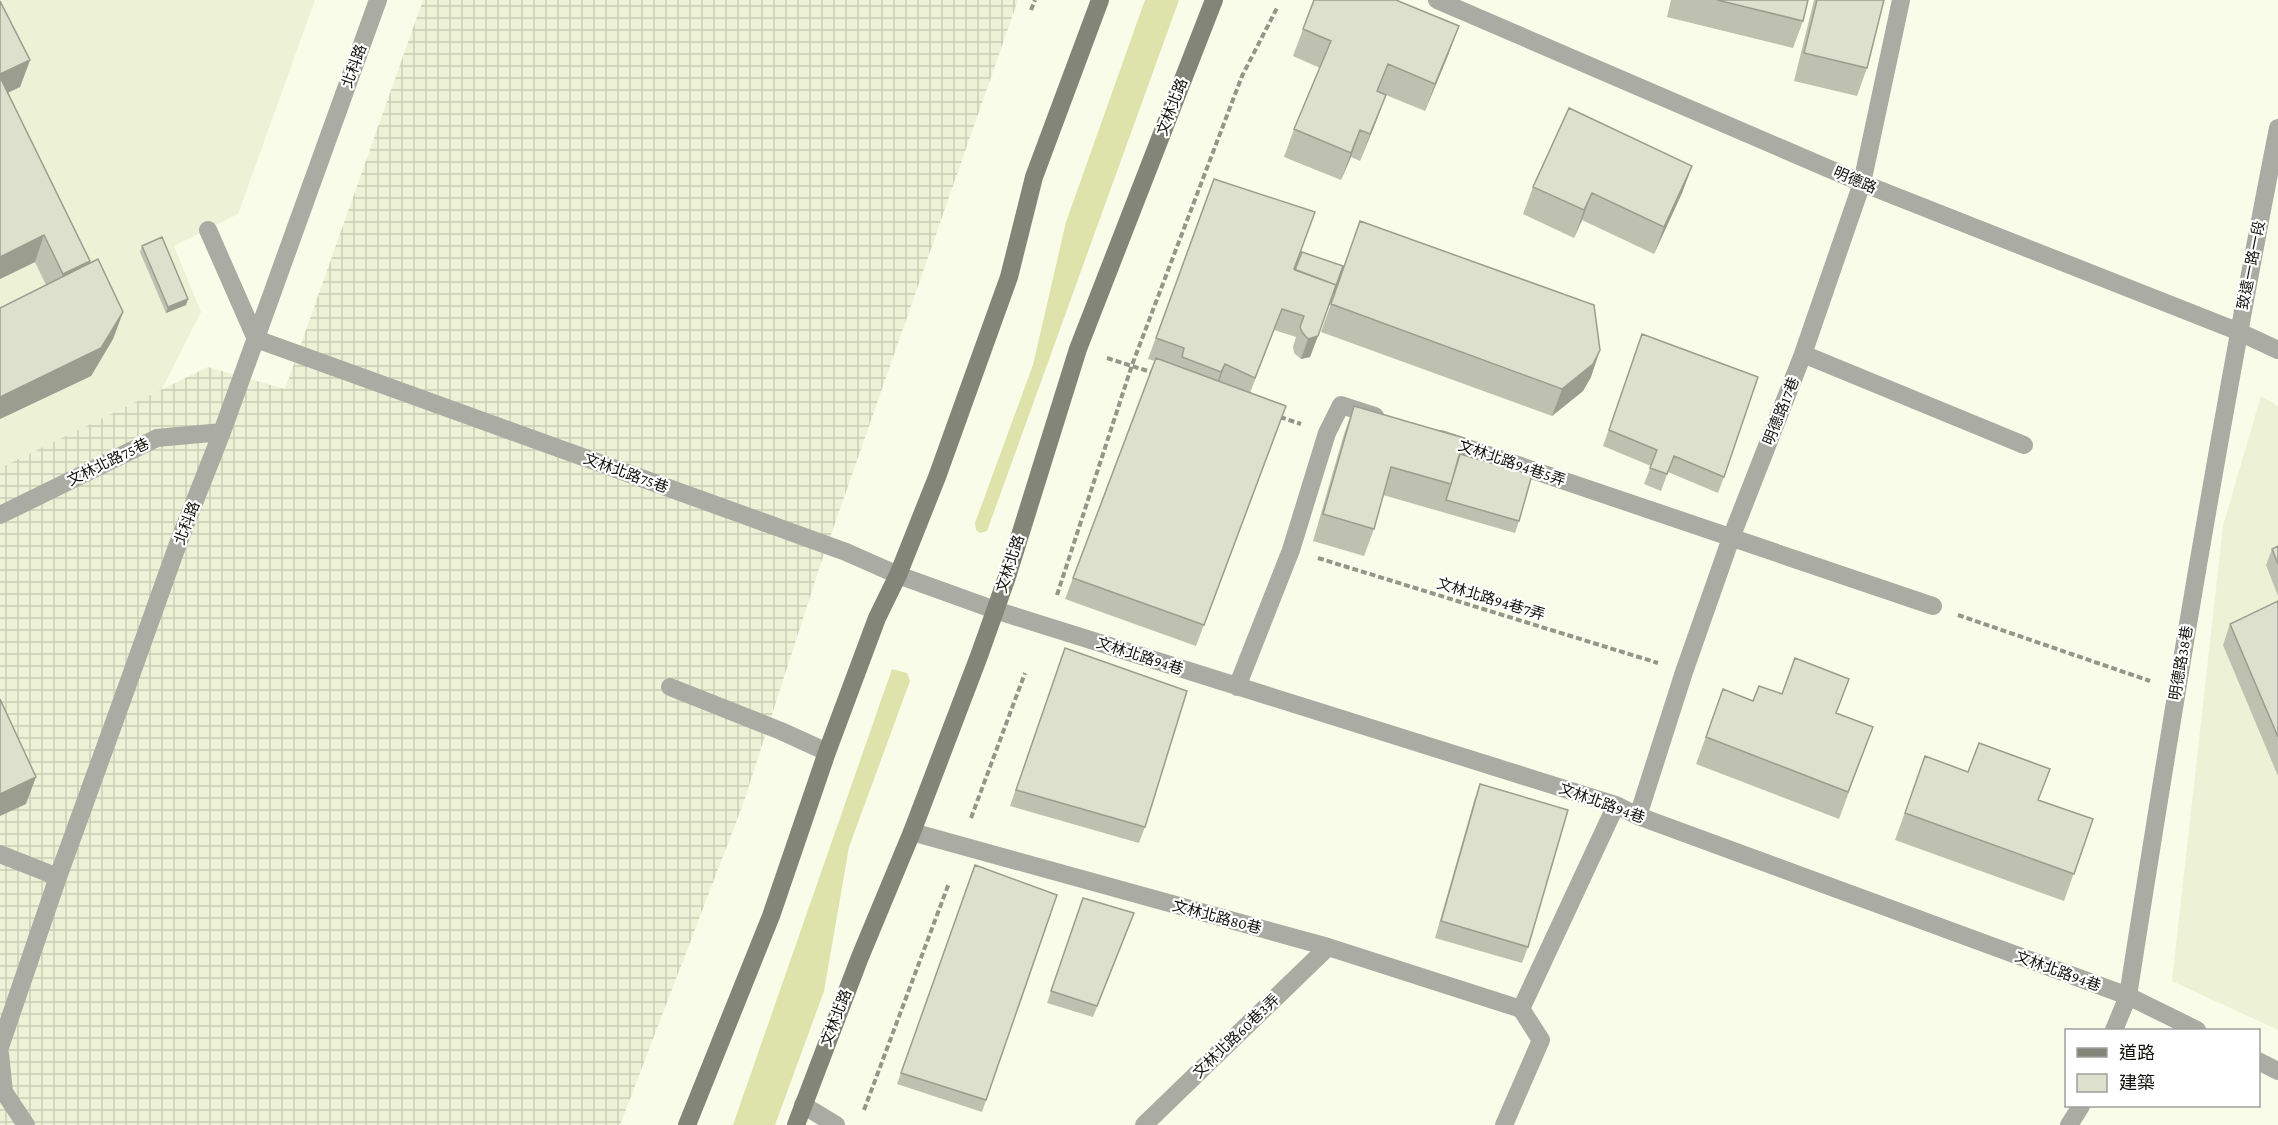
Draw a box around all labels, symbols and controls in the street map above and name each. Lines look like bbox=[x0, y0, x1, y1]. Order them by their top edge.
street label: 北科路 bbox=[338, 42, 369, 90]
street label: 文林北路 bbox=[1153, 76, 1190, 138]
street label: 明德路 bbox=[1831, 163, 1879, 196]
street label: 致遠一路一段 bbox=[2234, 219, 2267, 311]
street label: 明德路17巷 bbox=[1759, 374, 1802, 447]
street label: 文林北路75巷 bbox=[64, 434, 151, 489]
street label: 文林北路94巷5弄 bbox=[1456, 436, 1568, 489]
street label: 文林北路75巷 bbox=[582, 449, 671, 496]
street label: 北科路 bbox=[171, 499, 203, 547]
street label: 文林北路 bbox=[992, 533, 1027, 595]
street label: 文林北路94巷7弄 bbox=[1435, 574, 1547, 623]
street label: 明德路38巷 bbox=[2166, 624, 2195, 701]
street label: 文林北路94巷 bbox=[1095, 634, 1186, 678]
street label: 文林北路94巷 bbox=[1557, 779, 1647, 826]
street label: 文林北路80巷 bbox=[1171, 896, 1264, 937]
street label: 文林北路94巷 bbox=[2013, 947, 2103, 994]
street label: 文林北路 bbox=[817, 987, 854, 1049]
street label: 文林北路60巷3弄 bbox=[1189, 990, 1282, 1081]
legend bbox=[2065, 1029, 2260, 1107]
text: 道路 bbox=[2119, 1043, 2155, 1063]
text: 建築 bbox=[2119, 1073, 2155, 1093]

